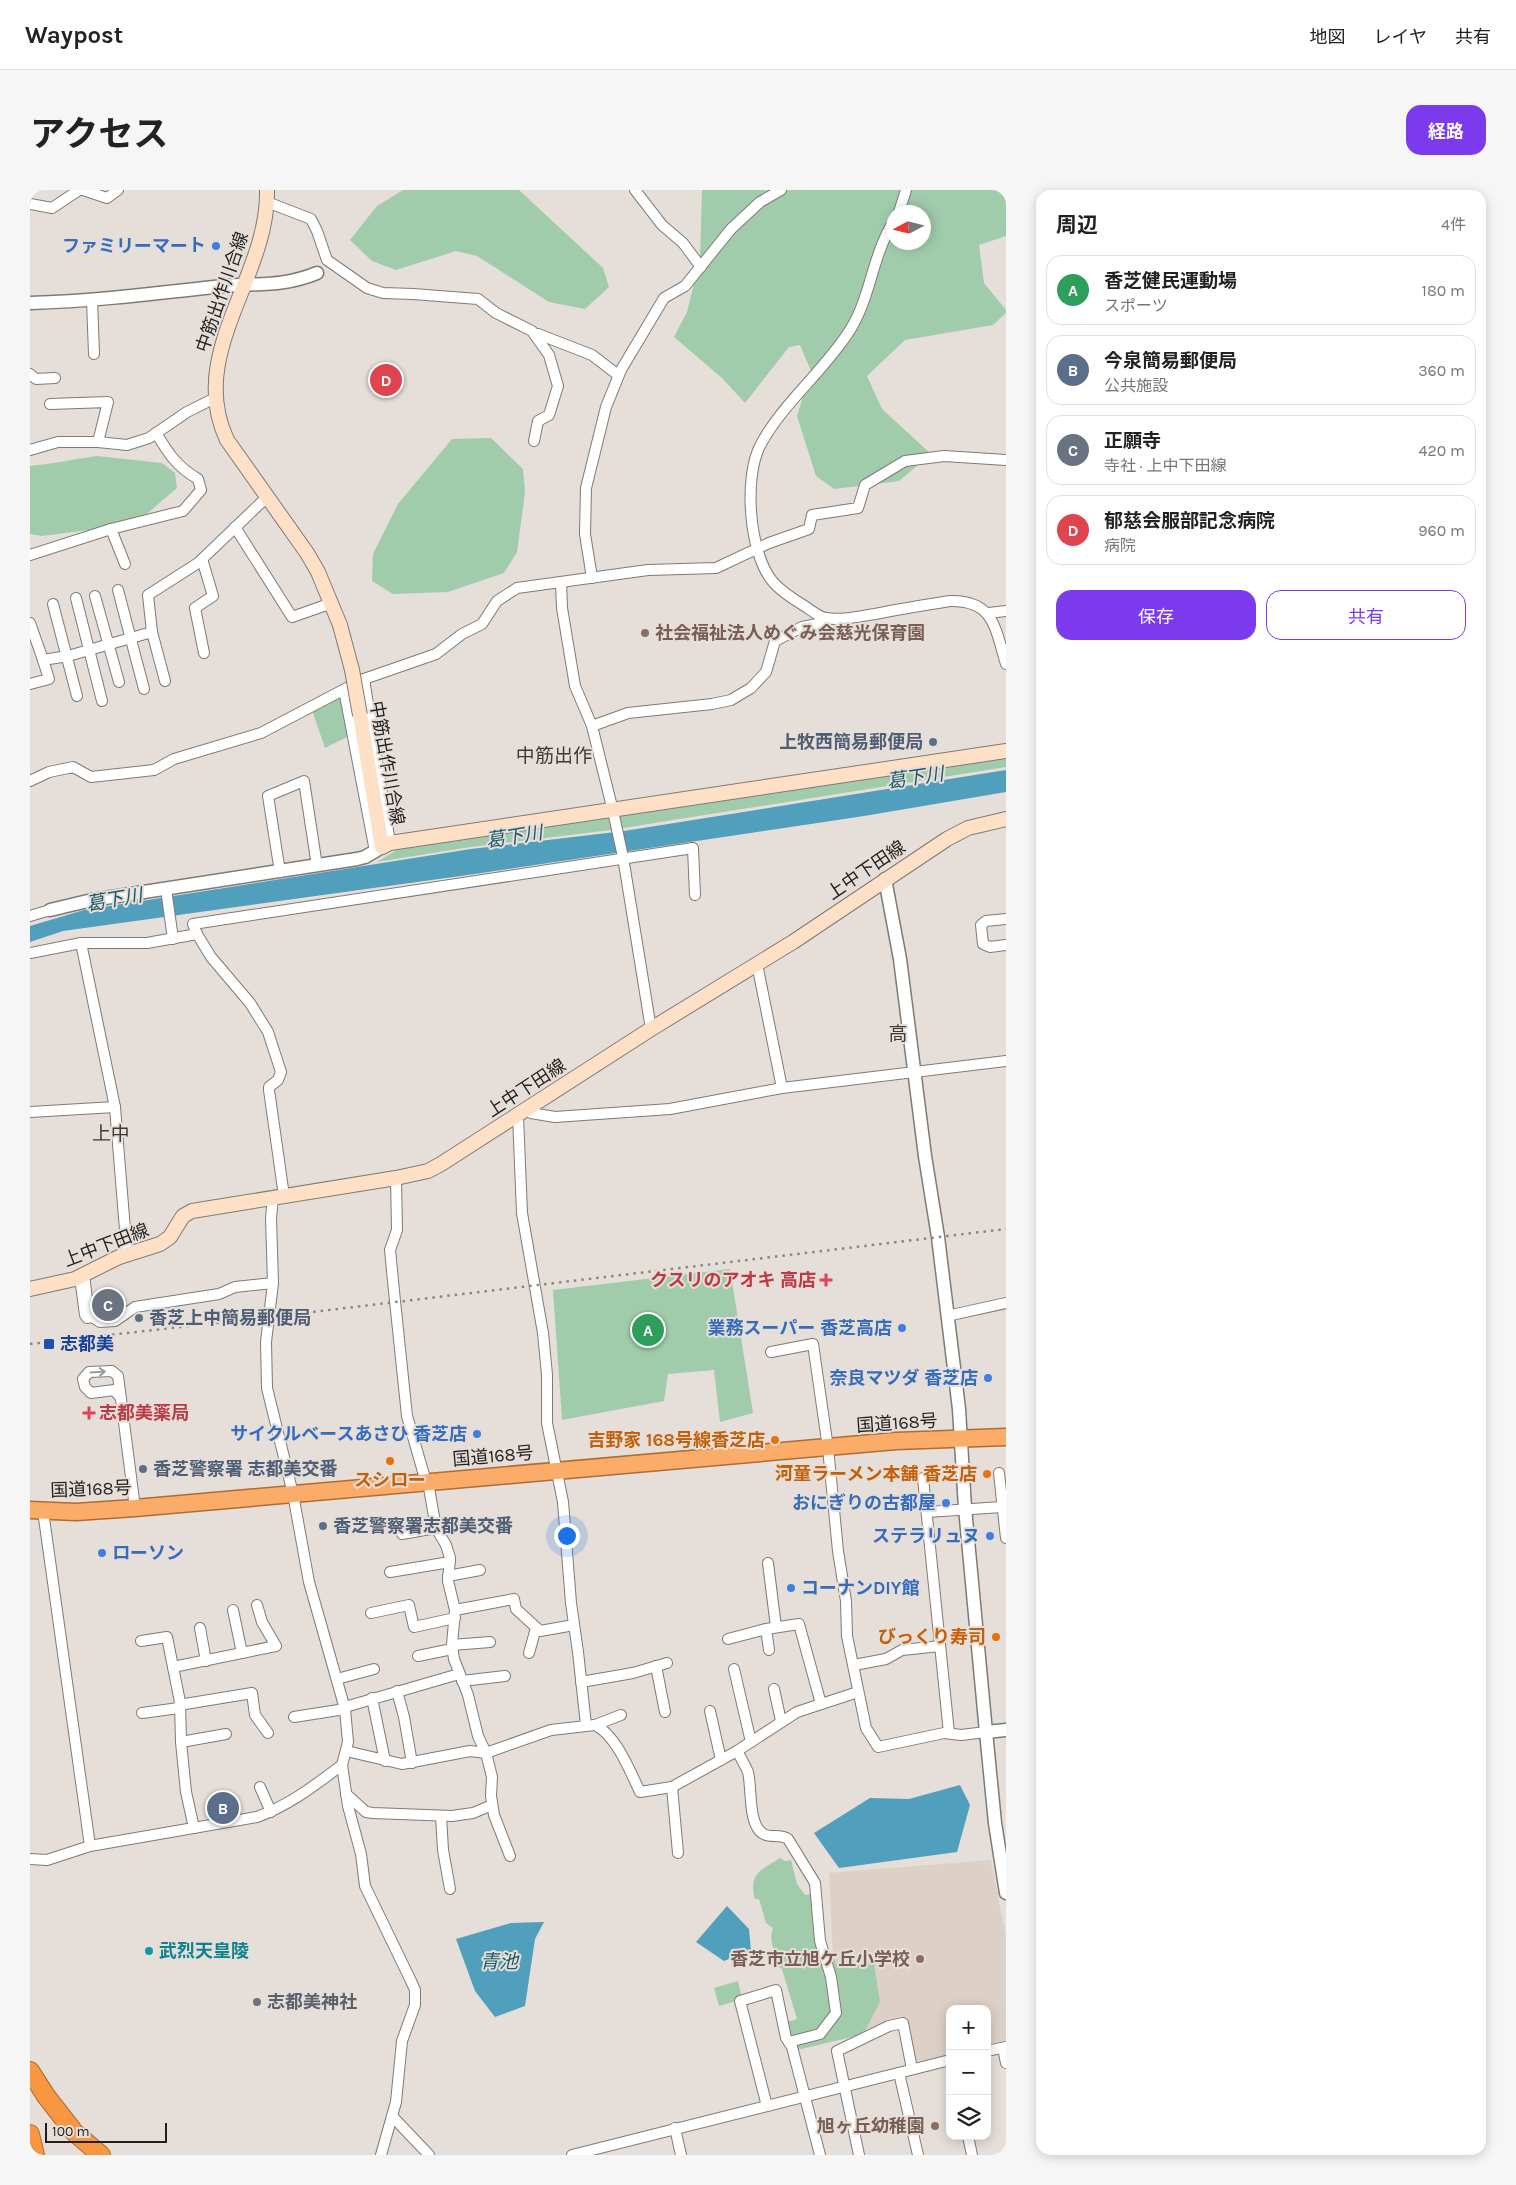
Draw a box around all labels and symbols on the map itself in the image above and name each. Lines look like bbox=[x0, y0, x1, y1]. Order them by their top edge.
north arrow bbox=[886, 205, 931, 250]
street label: 中筋出作川合線 bbox=[191, 229, 253, 355]
place label: ファミリーマート bbox=[62, 235, 206, 257]
marker: ファミリーマート bbox=[210, 240, 222, 252]
pin: D bbox=[370, 361, 402, 399]
place label: 社会福祉法人めぐみ会慈光保育園 bbox=[655, 622, 926, 644]
marker: 社会福祉法人めぐみ会慈光保育園 bbox=[639, 627, 651, 639]
street label: 中筋出作川合線 bbox=[365, 699, 409, 827]
place label: 上牧西簡易郵便局 bbox=[779, 731, 923, 753]
marker: 上牧西簡易郵便局 bbox=[927, 736, 939, 748]
district label: 中筋出作 bbox=[516, 745, 592, 767]
water label: 葛下川 bbox=[885, 763, 947, 793]
water label: 葛下川 bbox=[484, 821, 546, 852]
street label: 上中下田線 bbox=[823, 836, 909, 904]
water label: 葛下川 bbox=[84, 884, 146, 916]
district label: 高 bbox=[888, 1023, 908, 1045]
street label: 上中下田線 bbox=[482, 1054, 570, 1122]
district label: 上中 bbox=[92, 1123, 130, 1145]
street label: 上中下田線 bbox=[60, 1219, 152, 1271]
place label: クスリのアオキ 高店 bbox=[650, 1269, 816, 1291]
marker: クスリのアオキ 高店 bbox=[820, 1274, 832, 1286]
pin: C bbox=[92, 1286, 124, 1324]
place label: 香芝上中簡易郵便局 bbox=[149, 1307, 311, 1329]
pin: A bbox=[632, 1311, 664, 1349]
marker: 香芝上中簡易郵便局 bbox=[133, 1312, 145, 1324]
place label: 業務スーパー 香芝高店 bbox=[708, 1317, 892, 1339]
marker: 業務スーパー 香芝高店 bbox=[896, 1322, 908, 1334]
place label: 志都美 bbox=[60, 1333, 114, 1355]
marker: 志都美 bbox=[42, 1337, 56, 1351]
one-way arrow bbox=[90, 1367, 106, 1377]
place label: 奈良マツダ 香芝店 bbox=[829, 1367, 978, 1389]
marker: 奈良マツダ 香芝店 bbox=[982, 1372, 994, 1384]
place label: 志都美薬局 bbox=[99, 1402, 189, 1424]
marker: 志都美薬局 bbox=[83, 1407, 95, 1419]
street label: 国道168号 bbox=[856, 1409, 938, 1437]
place label: サイクルベースあさひ 香芝店 bbox=[230, 1423, 467, 1445]
marker: サイクルベースあさひ 香芝店 bbox=[471, 1428, 483, 1440]
place label: 吉野家 168号線香芝店 bbox=[587, 1429, 765, 1451]
marker: 吉野家 168号線香芝店 bbox=[769, 1434, 781, 1446]
street label: 国道168号 bbox=[452, 1441, 534, 1471]
marker: スシロー bbox=[384, 1455, 396, 1467]
place label: 香芝警察署 志都美交番 bbox=[153, 1458, 338, 1480]
marker: 香芝警察署 志都美交番 bbox=[137, 1463, 149, 1475]
place label: 河童ラーメン本舗 香芝店 bbox=[775, 1463, 977, 1485]
marker: 河童ラーメン本舗 香芝店 bbox=[981, 1468, 993, 1480]
place label: スシロー bbox=[354, 1469, 426, 1491]
street label: 国道168号 bbox=[50, 1477, 132, 1501]
place label: おにぎりの古都屋 bbox=[792, 1492, 936, 1514]
marker: おにぎりの古都屋 bbox=[940, 1497, 952, 1509]
place label: 香芝警察署志都美交番 bbox=[333, 1515, 513, 1537]
marker: 香芝警察署志都美交番 bbox=[317, 1520, 329, 1532]
your location bbox=[554, 1523, 580, 1549]
place label: ステラリュヌ bbox=[872, 1525, 980, 1547]
marker: ステラリュヌ bbox=[984, 1530, 996, 1542]
place label: ローソン bbox=[112, 1542, 184, 1564]
marker: ローソン bbox=[96, 1547, 108, 1559]
place label: コーナンDIY館 bbox=[801, 1577, 919, 1599]
marker: コーナンDIY館 bbox=[785, 1582, 797, 1594]
place label: びっくり寿司 bbox=[878, 1626, 986, 1648]
marker: びっくり寿司 bbox=[990, 1631, 1002, 1643]
pin: B bbox=[207, 1789, 239, 1827]
place label: 武烈天皇陵 bbox=[159, 1940, 249, 1962]
marker: 武烈天皇陵 bbox=[143, 1945, 155, 1957]
place label: 香芝市立旭ケ丘小学校 bbox=[730, 1948, 910, 1970]
water label: 青池 bbox=[480, 1951, 520, 1973]
marker: 香芝市立旭ケ丘小学校 bbox=[914, 1953, 926, 1965]
place label: 志都美神社 bbox=[267, 1991, 357, 2013]
marker: 志都美神社 bbox=[251, 1996, 263, 2008]
place label: 旭ヶ丘幼稚園 bbox=[817, 2115, 925, 2137]
scale bar bbox=[45, 2120, 168, 2143]
marker: 旭ヶ丘幼稚園 bbox=[929, 2120, 941, 2132]

